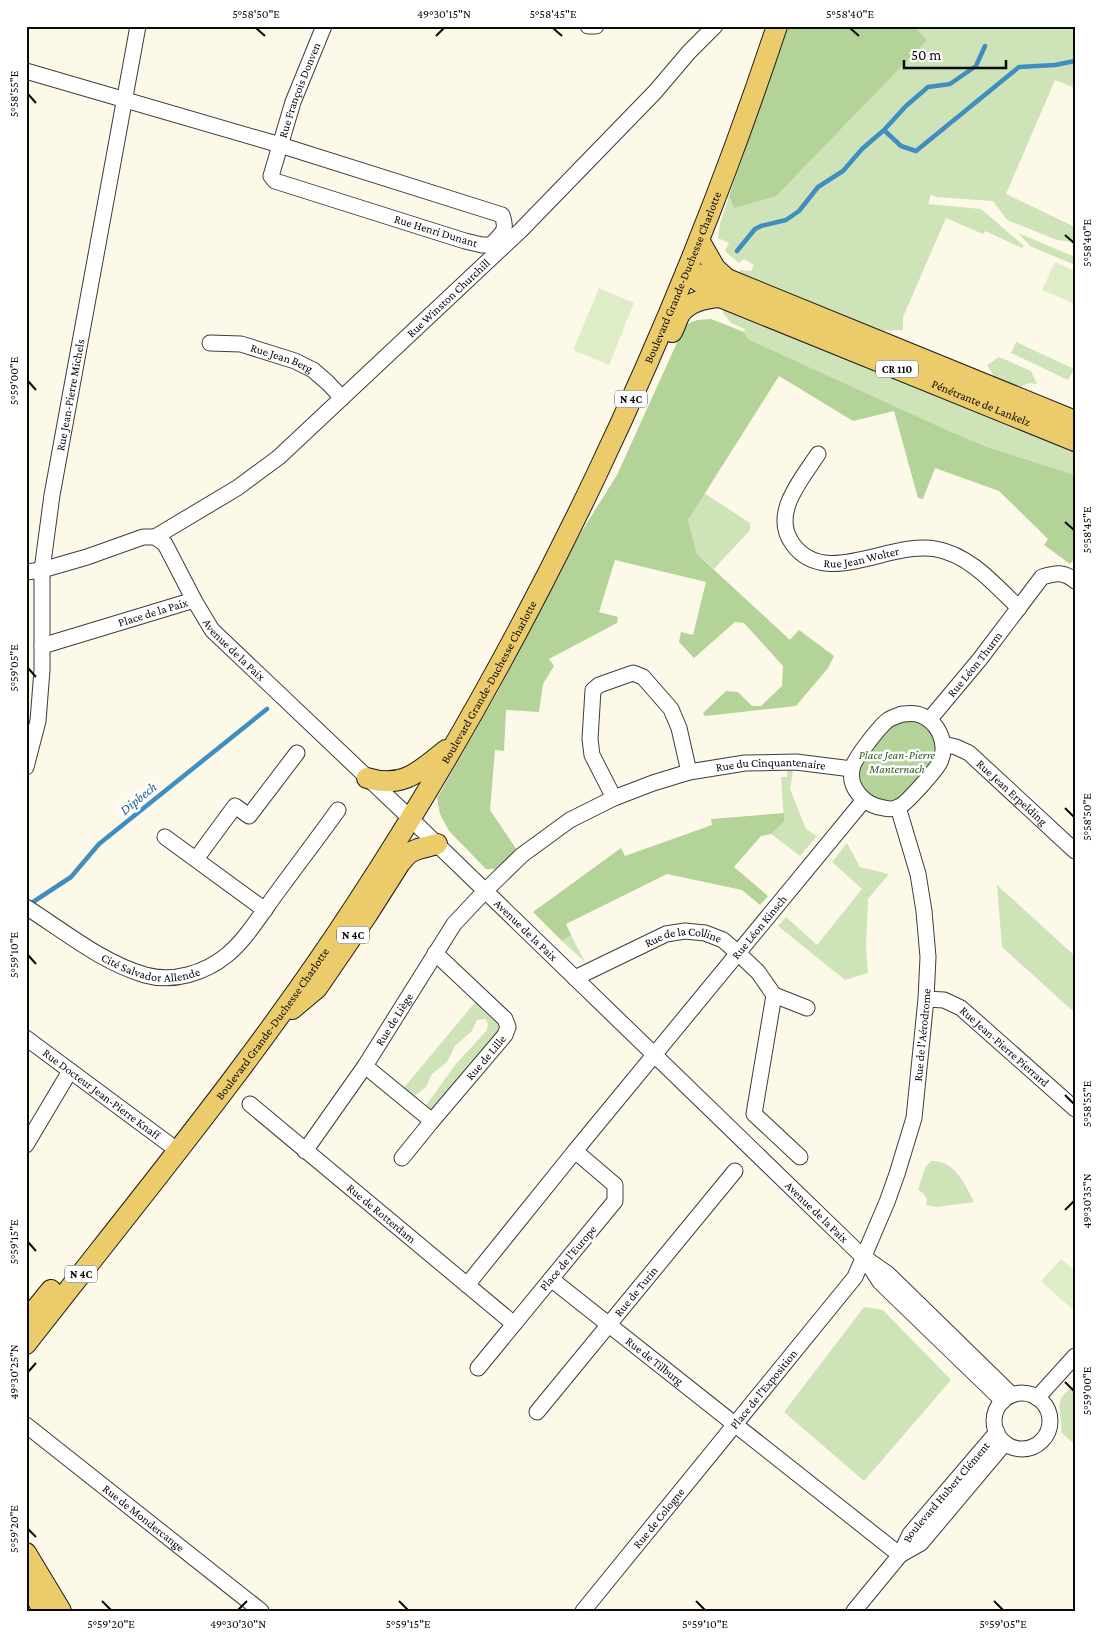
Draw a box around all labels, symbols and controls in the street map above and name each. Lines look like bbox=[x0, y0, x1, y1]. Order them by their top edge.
text: 5°58'50"E bbox=[232, 7, 280, 21]
text: 49°30'15"N bbox=[417, 7, 471, 21]
text: 5°58'45"E bbox=[530, 7, 577, 21]
text: 5°58'40"E bbox=[826, 7, 874, 21]
scale bar bbox=[904, 38, 1006, 70]
street label: Rue François Donven bbox=[276, 40, 324, 140]
text: 50 m bbox=[911, 47, 941, 63]
text: 5°58'55"E bbox=[7, 70, 21, 117]
street label: Boulevard Grande-Duchesse Charlotte bbox=[641, 190, 724, 365]
street label: Rue Henri Dunant bbox=[393, 212, 480, 251]
text: 5°58'40"E bbox=[1080, 219, 1094, 267]
street label: Rue Winston Churchill bbox=[404, 256, 493, 340]
street label: Rue Jean-Pierre Michels bbox=[53, 338, 88, 452]
street label: Rue Jean Berg bbox=[249, 340, 315, 376]
text: 5°59'00"E bbox=[7, 356, 21, 405]
road number: CR 110 bbox=[876, 360, 918, 378]
street label: Pénétrante de Lankelz bbox=[930, 377, 1033, 429]
road number: N 4C bbox=[615, 390, 647, 408]
text: 5°58'45"E bbox=[1080, 506, 1094, 553]
street label: Rue Jean Wolter bbox=[823, 544, 901, 570]
street label: Place de la Paix bbox=[116, 595, 190, 630]
street label: Boulevard Grande-Duchesse Charlotte bbox=[438, 598, 540, 766]
street label: Avenue de la Paix bbox=[200, 616, 268, 684]
street label: Rue Léon Thurm bbox=[944, 629, 1005, 700]
text: 5°59'05"E bbox=[7, 644, 21, 692]
park label: Place Jean-Pierre Manternach bbox=[859, 748, 936, 776]
street label: Rue du Cinquantenaire bbox=[715, 755, 826, 775]
street label: Rue Jean Erpelding bbox=[974, 757, 1050, 829]
water label: Dipbech bbox=[116, 778, 160, 818]
text: 5°58'50"E bbox=[1080, 793, 1094, 841]
street label: Rue Léon Kinsch bbox=[729, 892, 790, 962]
street label: Avenue de la Paix bbox=[491, 896, 561, 964]
street label: Rue de la Colline bbox=[642, 924, 724, 950]
road number: N 4C bbox=[337, 926, 369, 944]
text: 5°59'10"E bbox=[7, 931, 21, 978]
street label: Boulevard Grande-Duchesse Charlotte bbox=[213, 945, 332, 1103]
street label: Cité Salvador Allende bbox=[99, 950, 202, 985]
street label: Rue de l'Aérodrome bbox=[911, 988, 933, 1082]
street label: Rue de Liège bbox=[372, 990, 416, 1048]
street label: Rue Jean-Pierre Pierrard bbox=[957, 1003, 1053, 1090]
street label: Rue de Lille bbox=[463, 1032, 509, 1083]
street label: Rue Docteur Jean-Pierre Knaff bbox=[40, 1046, 164, 1143]
text: 5°58'55"E bbox=[1080, 1080, 1094, 1127]
text: 49°30'35"N bbox=[1080, 1173, 1094, 1229]
street label: Avenue de la Paix bbox=[782, 1178, 851, 1246]
street label: Rue de Rotterdam bbox=[344, 1181, 419, 1246]
text: 5°59'15"E bbox=[7, 1219, 21, 1265]
street label: Place de l'Europe bbox=[537, 1222, 599, 1294]
street label: Rue de Turin bbox=[611, 1263, 661, 1319]
road number: N 4C bbox=[65, 1266, 97, 1282]
street label: Rue de Tilburg bbox=[623, 1334, 686, 1388]
text: 49°30'25"N bbox=[7, 1344, 21, 1400]
street label: Place de l'Exposition bbox=[727, 1346, 800, 1432]
text: 5°59'00"E bbox=[1080, 1366, 1094, 1415]
street label: Boulevard Hubert Clément bbox=[900, 1438, 993, 1545]
street label: Rue de Mondercange bbox=[100, 1481, 187, 1555]
street label: Rue de Cologne bbox=[630, 1485, 688, 1551]
text: 5°59'20"E bbox=[7, 1505, 21, 1553]
text: 5°59'20"E bbox=[87, 1617, 135, 1631]
text: 49°30'30"N bbox=[210, 1617, 266, 1631]
text: 5°59'15"E bbox=[385, 1617, 431, 1631]
text: 5°59'10"E bbox=[682, 1617, 729, 1631]
text: 5°59'05"E bbox=[979, 1617, 1027, 1631]

